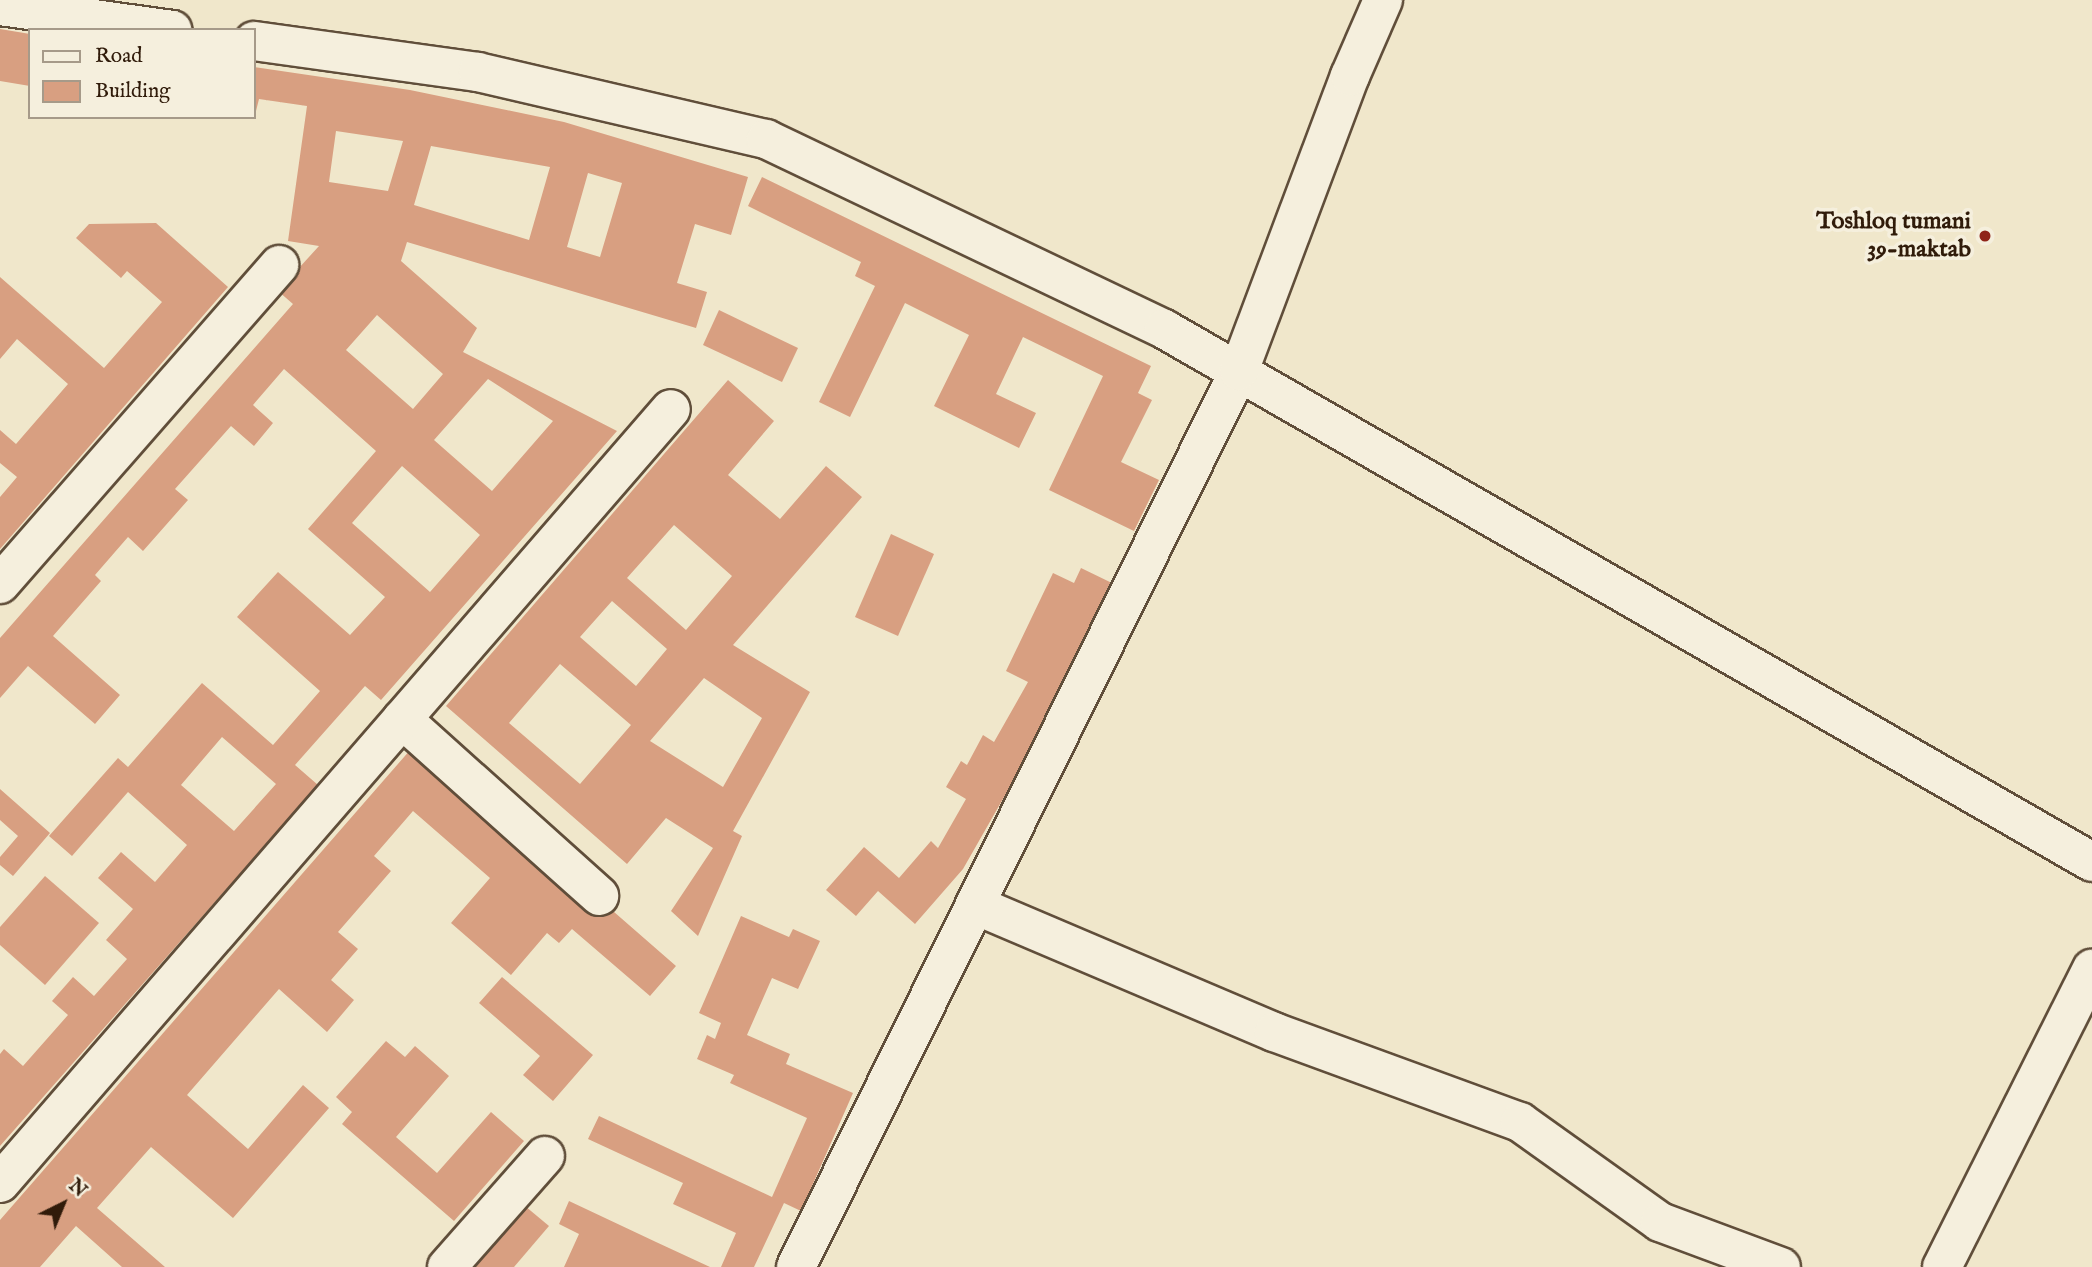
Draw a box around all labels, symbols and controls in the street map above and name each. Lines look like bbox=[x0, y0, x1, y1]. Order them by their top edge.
legend bbox=[28, 28, 256, 119]
text: Road bbox=[95, 43, 142, 70]
text: Building bbox=[95, 78, 170, 105]
place label: Toshloq tumani 39-maktab bbox=[1816, 208, 1971, 264]
marker: Toshloq tumani 39-maktab bbox=[1977, 228, 1993, 244]
north arrow bbox=[28, 1169, 98, 1239]
text: N bbox=[63, 1174, 92, 1203]

